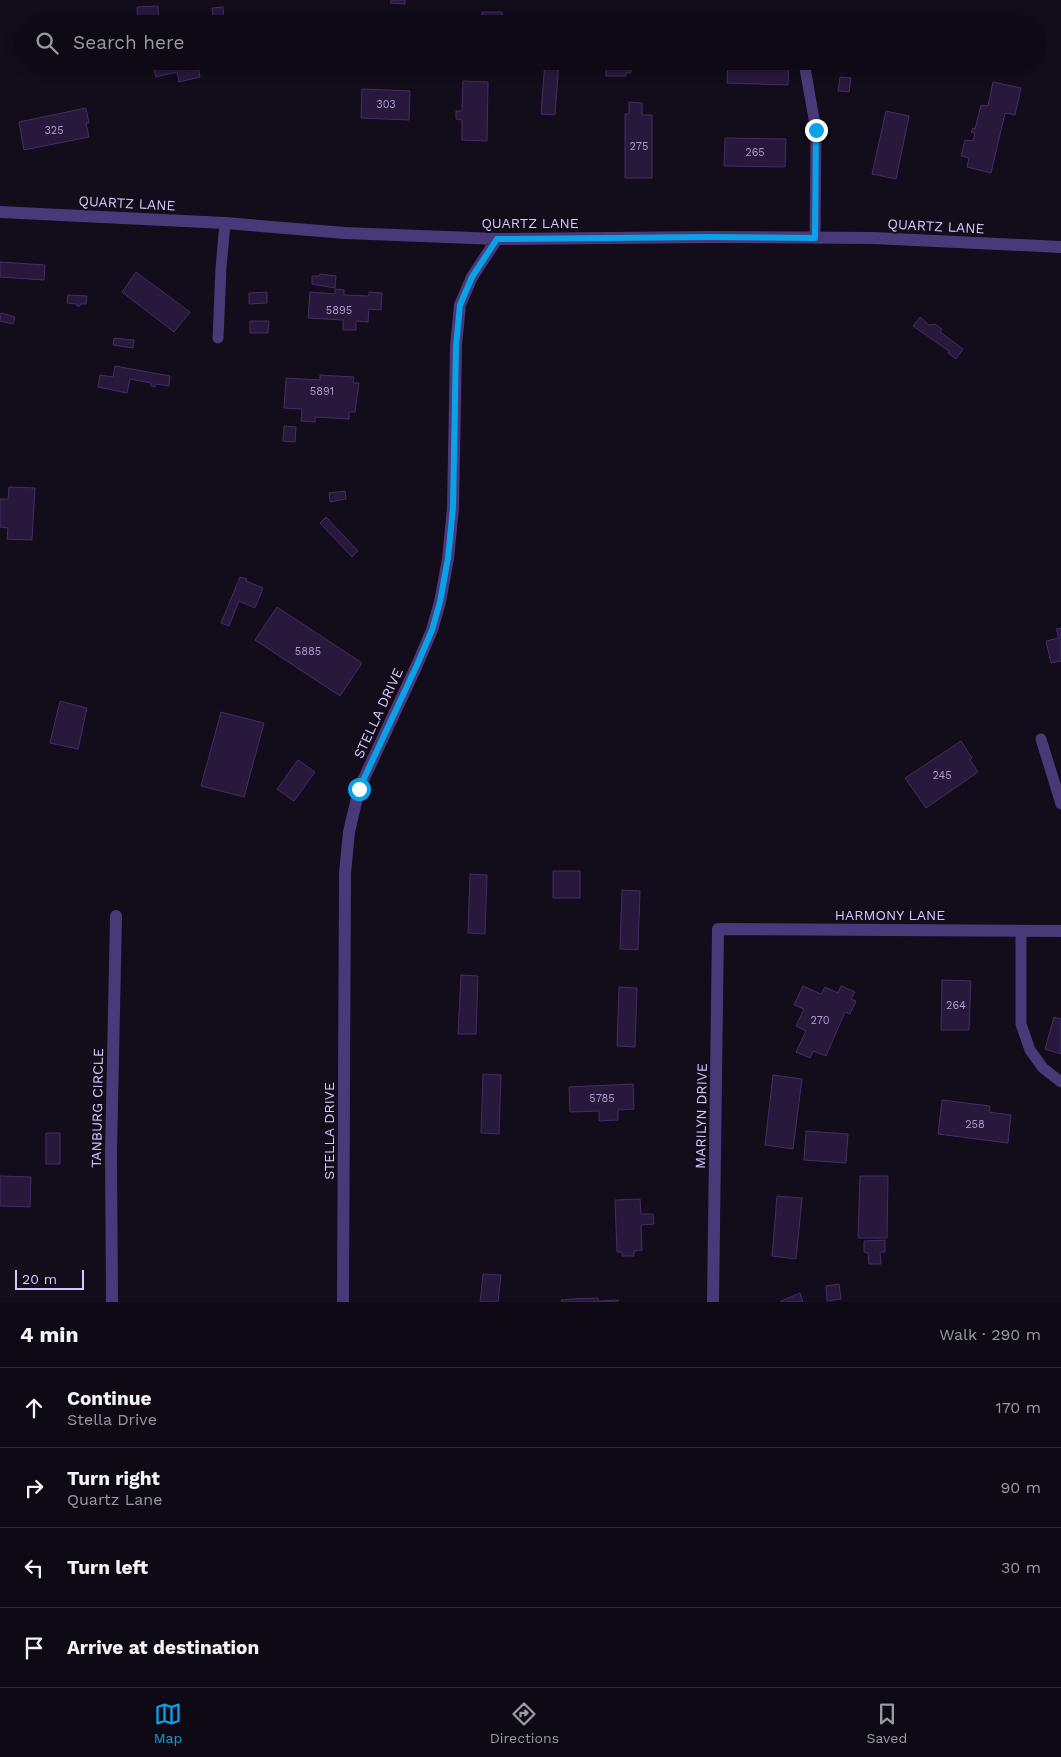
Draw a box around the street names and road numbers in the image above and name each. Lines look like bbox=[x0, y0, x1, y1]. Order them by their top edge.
street label: QUARTZ LANE bbox=[78, 192, 176, 214]
street label: QUARTZ LANE bbox=[481, 215, 579, 231]
street label: QUARTZ LANE bbox=[887, 215, 985, 237]
street label: STELLA DRIVE bbox=[350, 665, 406, 761]
street label: HARMONY LANE bbox=[835, 907, 945, 923]
street label: TANBURG CIRCLE bbox=[88, 1048, 106, 1168]
street label: MARILYN DRIVE bbox=[692, 1063, 710, 1169]
street label: STELLA DRIVE bbox=[321, 1082, 337, 1180]

